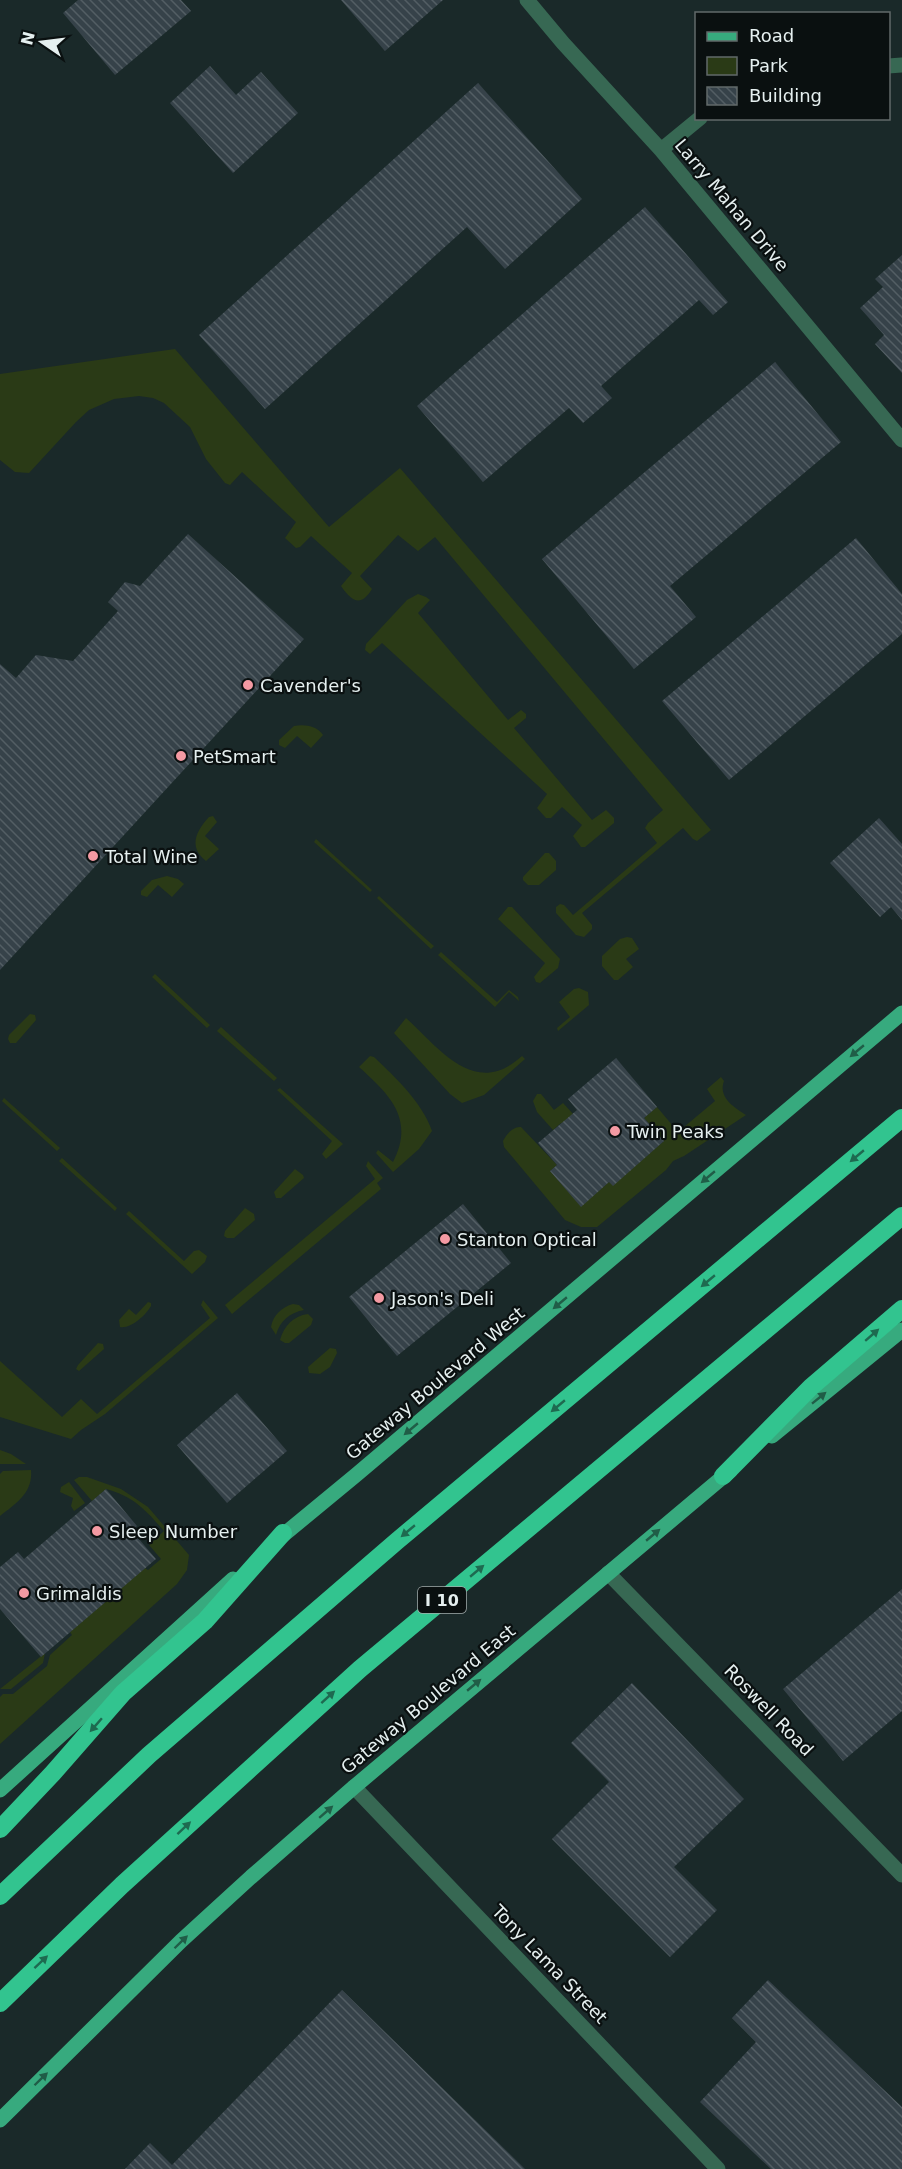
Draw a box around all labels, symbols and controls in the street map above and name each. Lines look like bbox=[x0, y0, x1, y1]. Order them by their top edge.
north arrow bbox=[12, 12, 72, 72]
legend bbox=[695, 12, 890, 120]
text: Road bbox=[749, 25, 794, 46]
text: N bbox=[17, 30, 39, 47]
text: Park bbox=[749, 55, 788, 76]
text: Building bbox=[749, 85, 822, 106]
street label: Larry Mahan Drive bbox=[671, 135, 793, 275]
place label: Cavender's bbox=[260, 675, 361, 696]
marker: Cavender's bbox=[241, 678, 255, 692]
place label: PetSmart bbox=[193, 746, 276, 767]
marker: PetSmart bbox=[174, 749, 188, 763]
place label: Total Wine bbox=[104, 846, 198, 867]
marker: Total Wine bbox=[86, 849, 100, 863]
one-way arrow bbox=[850, 1044, 865, 1057]
place label: Twin Peaks bbox=[626, 1121, 724, 1142]
marker: Twin Peaks bbox=[608, 1124, 622, 1138]
one-way arrow bbox=[850, 1149, 865, 1162]
one-way arrow bbox=[700, 1170, 716, 1183]
place label: Stanton Optical bbox=[457, 1229, 597, 1250]
marker: Stanton Optical bbox=[438, 1232, 452, 1246]
one-way arrow bbox=[701, 1274, 716, 1287]
place label: Jason's Deli bbox=[390, 1288, 494, 1309]
marker: Jason's Deli bbox=[372, 1291, 386, 1305]
one-way arrow bbox=[552, 1296, 568, 1309]
street label: Gateway Boulevard West bbox=[342, 1302, 528, 1464]
one-way arrow bbox=[864, 1329, 879, 1342]
one-way arrow bbox=[811, 1391, 827, 1404]
one-way arrow bbox=[551, 1399, 566, 1412]
one-way arrow bbox=[403, 1422, 419, 1435]
place label: Sleep Number bbox=[109, 1521, 238, 1542]
marker: Sleep Number bbox=[90, 1524, 104, 1538]
one-way arrow bbox=[401, 1525, 416, 1537]
one-way arrow bbox=[645, 1529, 661, 1542]
one-way arrow bbox=[469, 1565, 484, 1578]
place label: Grimaldis bbox=[36, 1583, 122, 1604]
marker: Grimaldis bbox=[17, 1586, 31, 1600]
road number: I 10 bbox=[418, 1587, 466, 1613]
street label: Gateway Boulevard East bbox=[337, 1620, 519, 1778]
street label: Roswell Road bbox=[720, 1660, 818, 1760]
one-way arrow bbox=[466, 1679, 482, 1692]
one-way arrow bbox=[320, 1691, 335, 1704]
one-way arrow bbox=[89, 1717, 102, 1733]
one-way arrow bbox=[318, 1805, 333, 1819]
one-way arrow bbox=[176, 1821, 191, 1835]
street label: Tony Lama Street bbox=[487, 1900, 612, 2028]
one-way arrow bbox=[173, 1935, 188, 1949]
one-way arrow bbox=[34, 1955, 48, 1969]
one-way arrow bbox=[34, 2072, 48, 2086]

